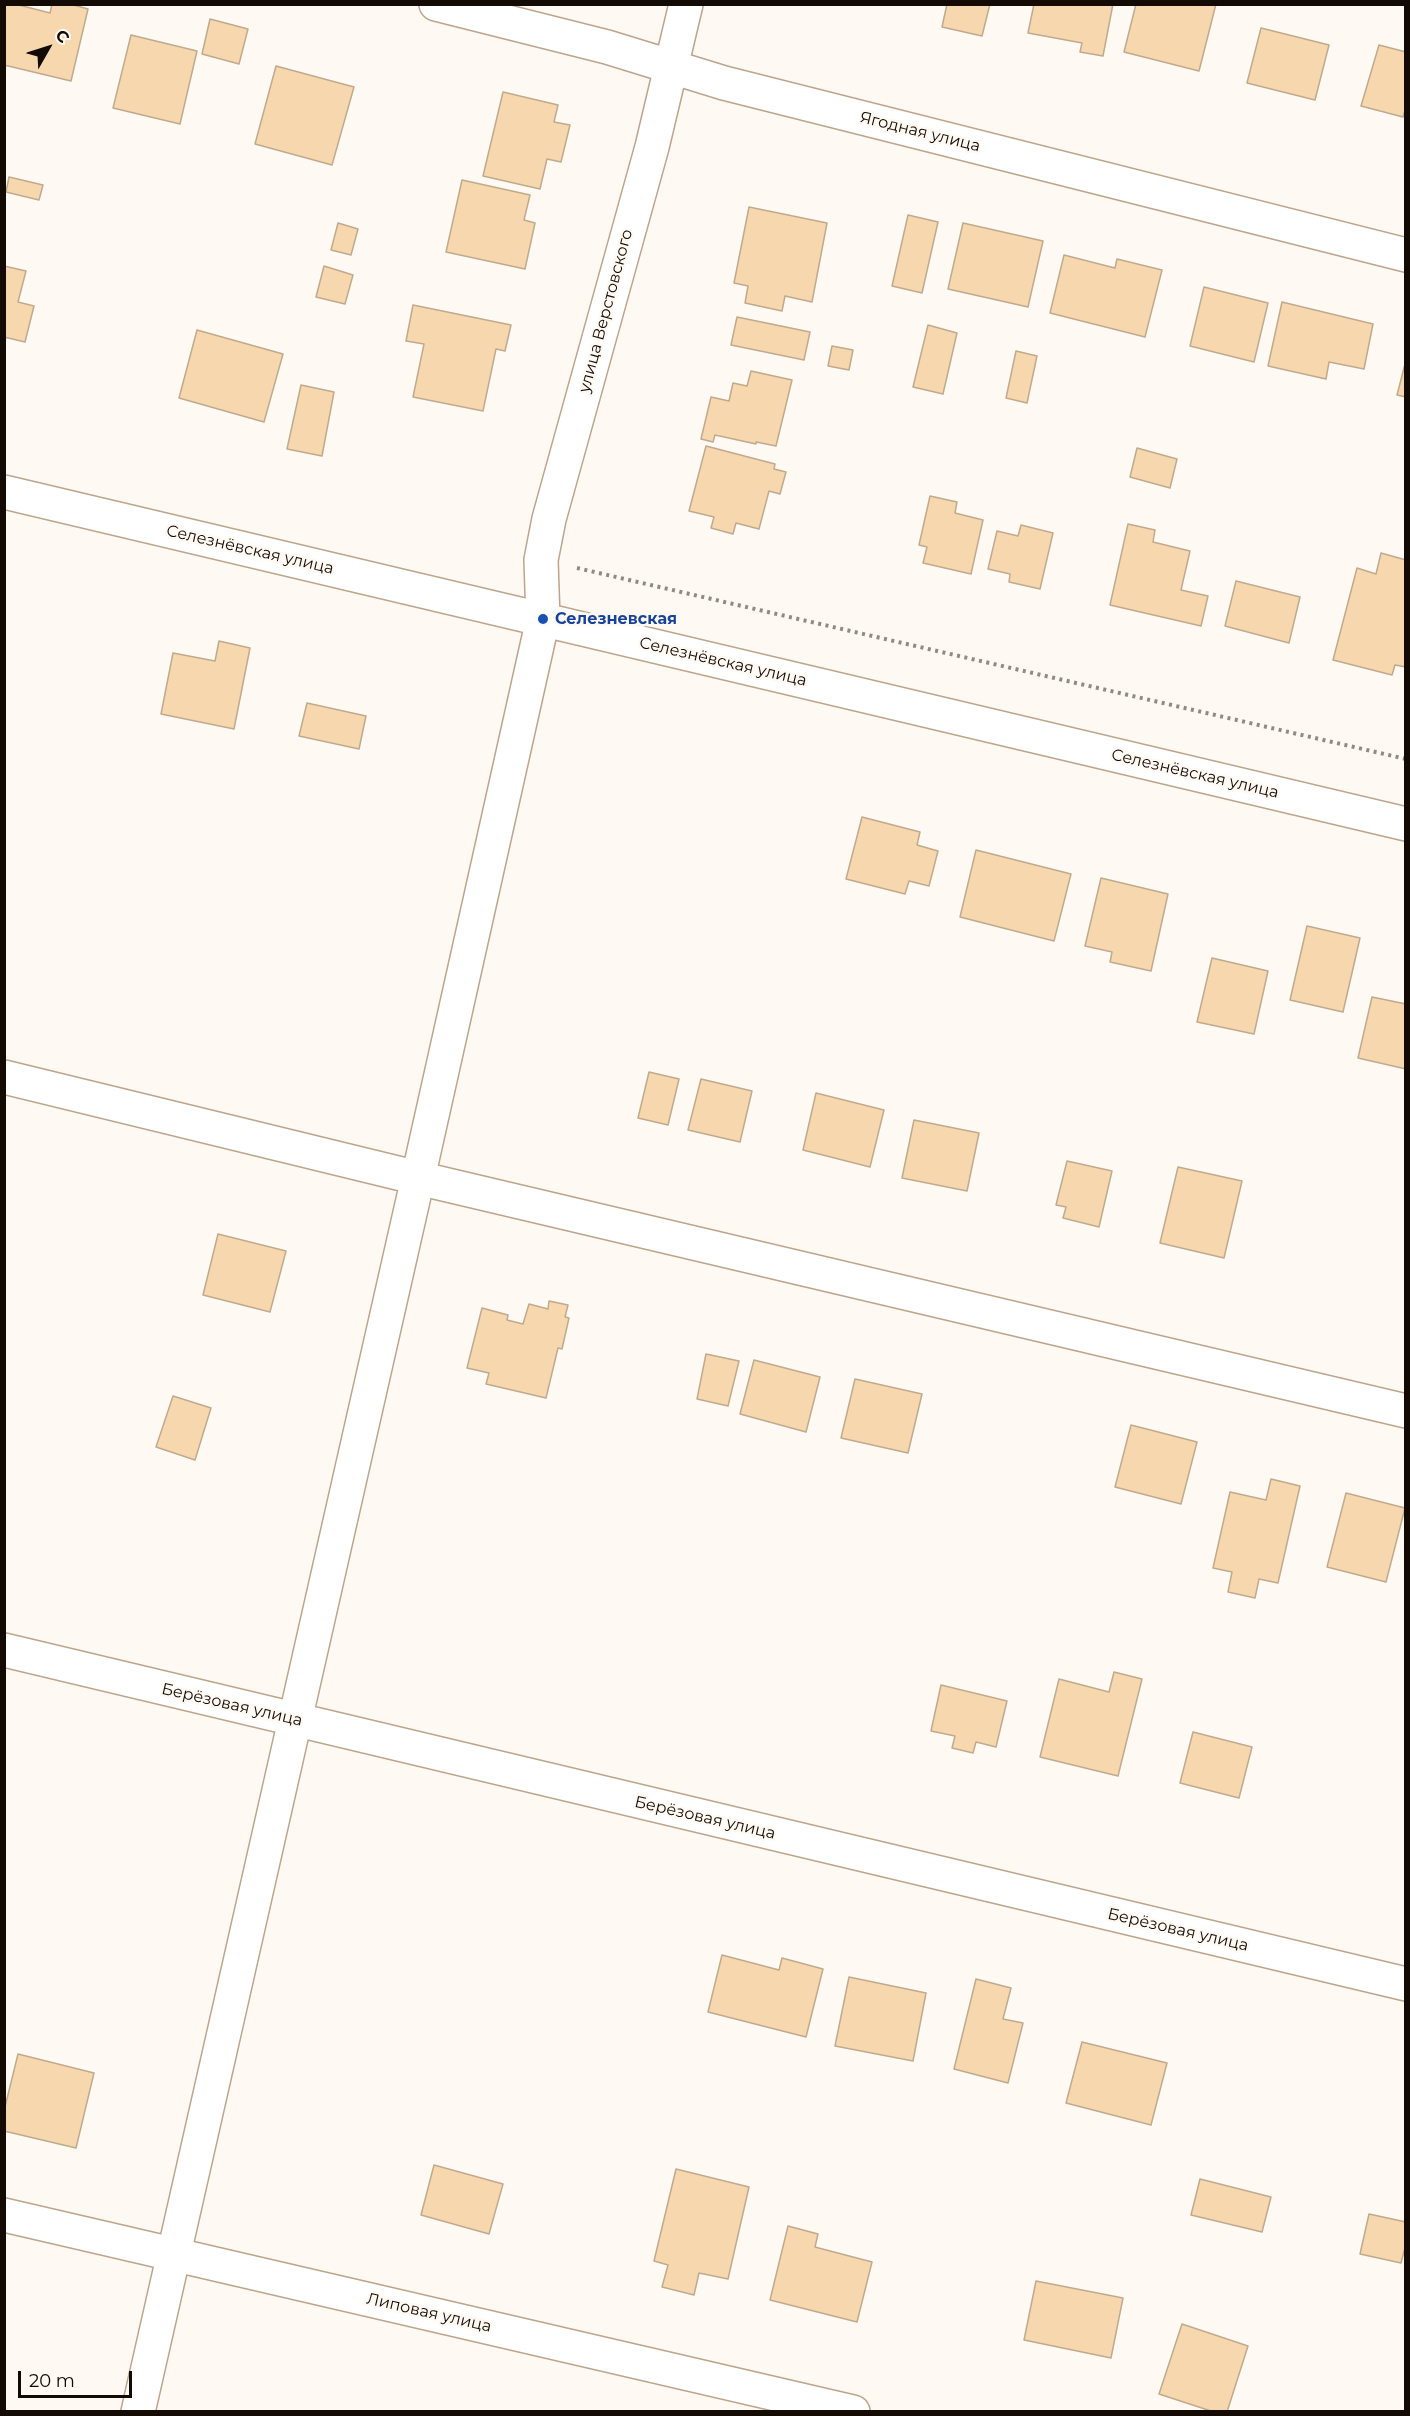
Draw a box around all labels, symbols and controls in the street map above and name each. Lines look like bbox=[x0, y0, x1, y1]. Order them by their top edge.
north arrow bbox=[18, 18, 78, 78]
text: С bbox=[51, 26, 73, 47]
street label: Ягодная улица bbox=[858, 108, 982, 156]
street label: улица Верстовского bbox=[575, 227, 637, 395]
street label: Селезнёвская улица bbox=[164, 521, 336, 579]
place label: Селезневская bbox=[555, 609, 677, 629]
marker: Селезневская bbox=[536, 612, 550, 626]
street label: Селезнёвская улица bbox=[637, 633, 809, 691]
street label: Селезнёвская улица bbox=[1109, 745, 1281, 803]
street label: Берёзовая улица bbox=[160, 1679, 304, 1731]
street label: Берёзовая улица bbox=[633, 1792, 777, 1844]
street label: Берёзовая улица bbox=[1106, 1904, 1250, 1956]
street label: Липовая улица bbox=[365, 2289, 493, 2337]
scale bar bbox=[21, 2359, 135, 2397]
text: 20 m bbox=[29, 2370, 75, 2392]

